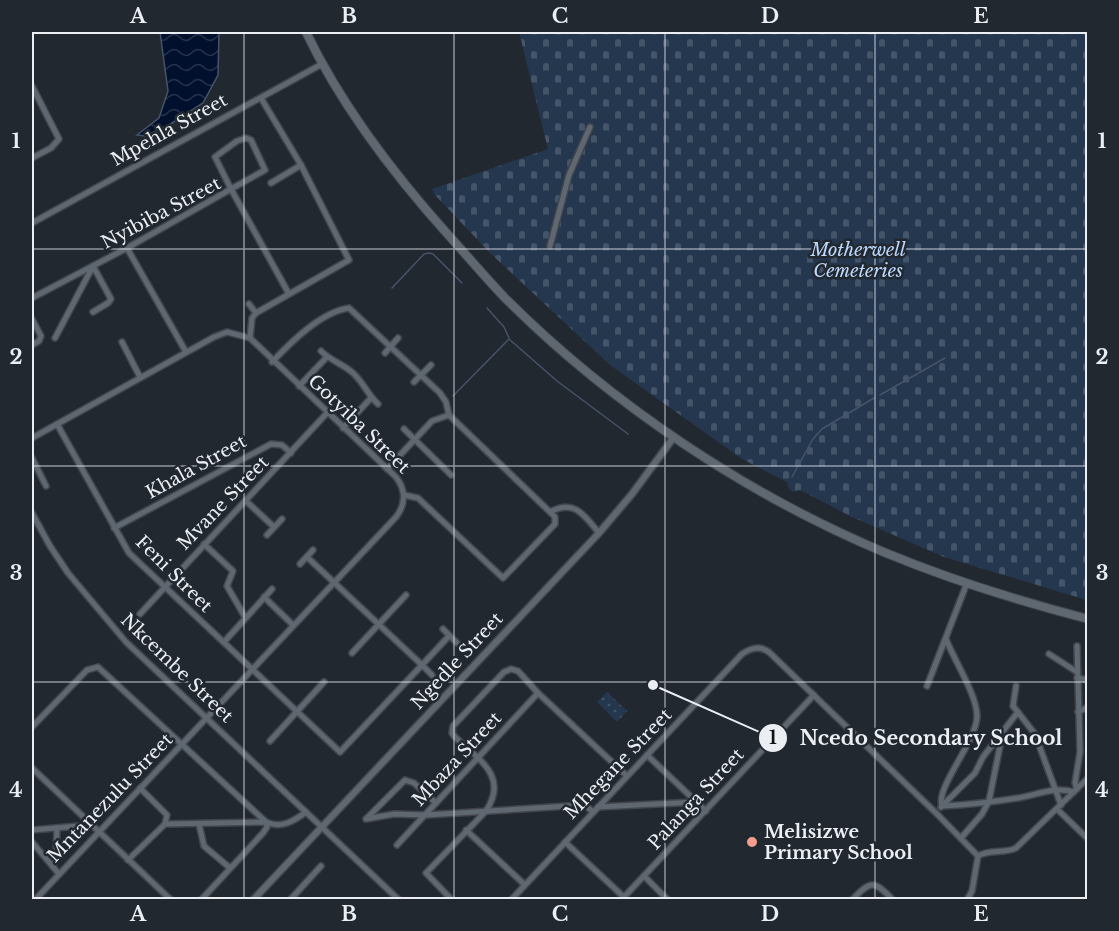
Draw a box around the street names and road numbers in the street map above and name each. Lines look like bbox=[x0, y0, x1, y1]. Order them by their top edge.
street label: Mpehla Street bbox=[107, 89, 231, 171]
street label: Nyibiba Street bbox=[97, 172, 225, 254]
street label: Gotyiba Street bbox=[304, 370, 415, 478]
street label: Khala Street bbox=[142, 430, 250, 504]
street label: Mvane Street bbox=[173, 451, 273, 554]
street label: Feni Street bbox=[131, 531, 217, 617]
street label: Ngedle Street bbox=[407, 608, 508, 714]
street label: Nkcembe Street bbox=[116, 609, 238, 727]
street label: Mhegane Street bbox=[560, 704, 676, 824]
street label: Mbaza Street bbox=[408, 707, 506, 811]
street label: Mntanezulu Street bbox=[43, 729, 177, 867]
street label: Palanga Street bbox=[644, 744, 749, 854]

